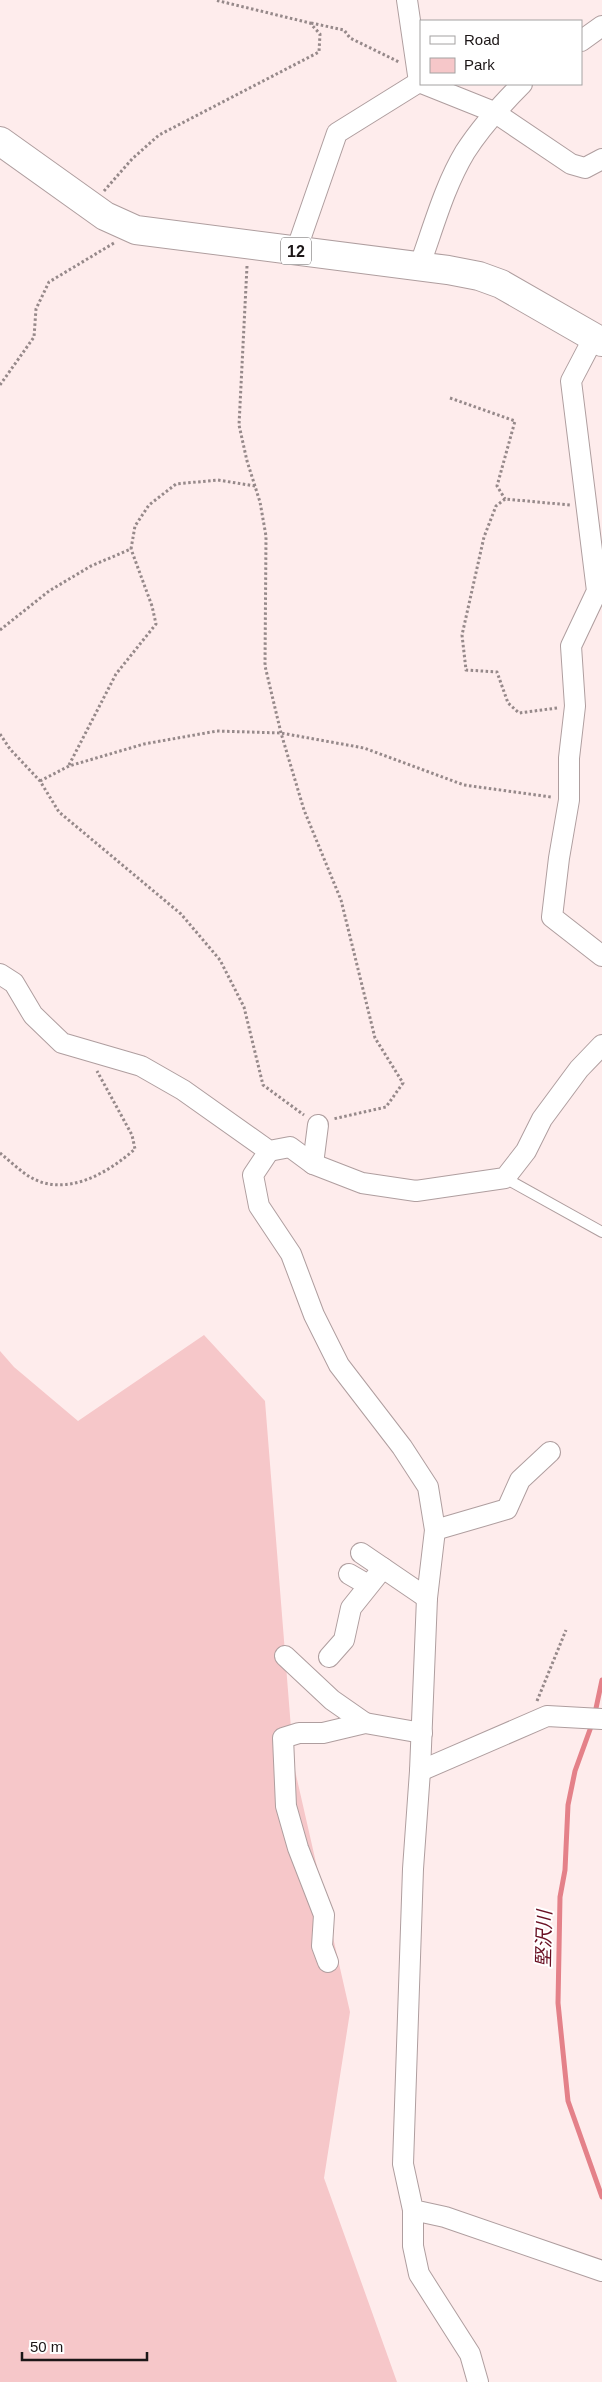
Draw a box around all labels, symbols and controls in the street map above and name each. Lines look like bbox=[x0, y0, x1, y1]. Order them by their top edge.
legend bbox=[420, 20, 582, 85]
text: Road bbox=[464, 31, 500, 48]
text: Park bbox=[464, 56, 495, 73]
road number: 12 bbox=[281, 238, 311, 264]
water label: 堅沢川 bbox=[533, 1908, 555, 1968]
scale bar bbox=[22, 2330, 148, 2362]
text: 50 m bbox=[30, 2338, 63, 2355]

